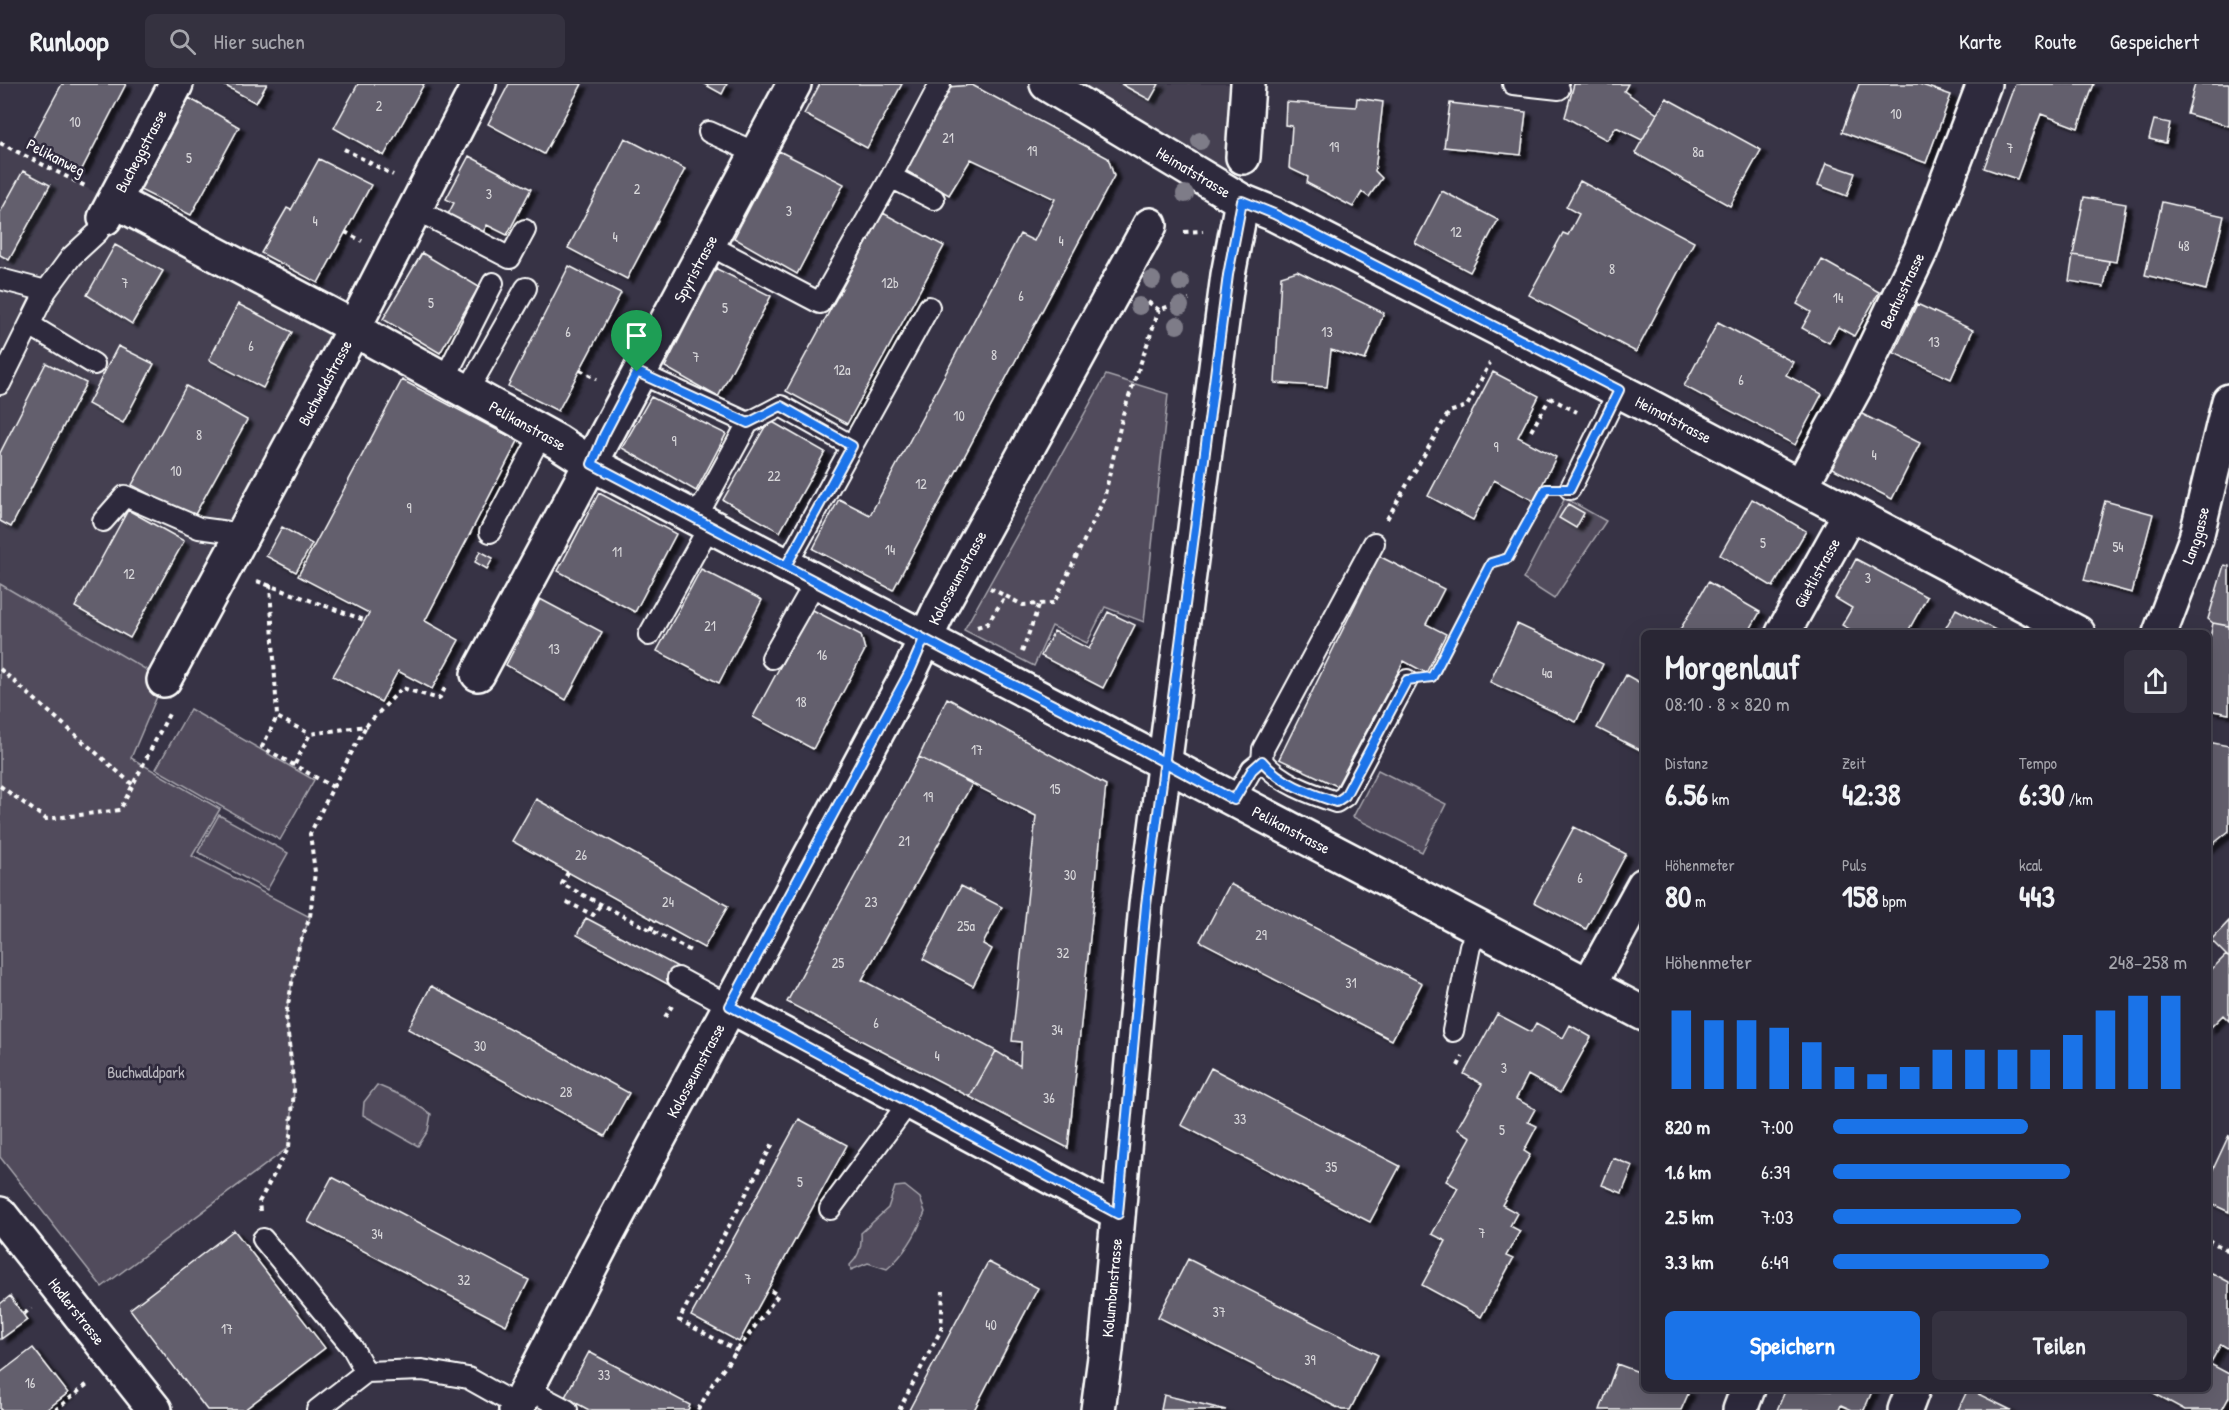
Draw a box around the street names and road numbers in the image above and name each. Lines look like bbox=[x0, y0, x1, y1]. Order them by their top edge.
street label: Bucheggstrasse bbox=[110, 105, 172, 196]
street label: Pelikanweg bbox=[23, 133, 89, 181]
street label: Heimatstrasse bbox=[1152, 141, 1235, 203]
street label: Spyristrasse bbox=[668, 230, 723, 306]
street label: Beatusstrasse bbox=[1874, 248, 1929, 332]
street label: Buchwaldstrasse bbox=[293, 335, 357, 429]
street label: Heimatstrasse bbox=[1632, 390, 1716, 449]
street label: Pelikanstrasse bbox=[485, 395, 571, 456]
street label: Langgasse bbox=[2176, 504, 2214, 567]
street label: Kolosseumstrasse bbox=[923, 526, 992, 629]
street label: Güetlistrasse bbox=[1788, 533, 1845, 612]
street label: Pelikanstrasse bbox=[1249, 800, 1335, 859]
street label: Kolosseumstrasse bbox=[661, 1019, 730, 1122]
street label: Kolumbanstrasse bbox=[1096, 1237, 1127, 1338]
street label: Hodlerstrasse bbox=[44, 1273, 111, 1350]

